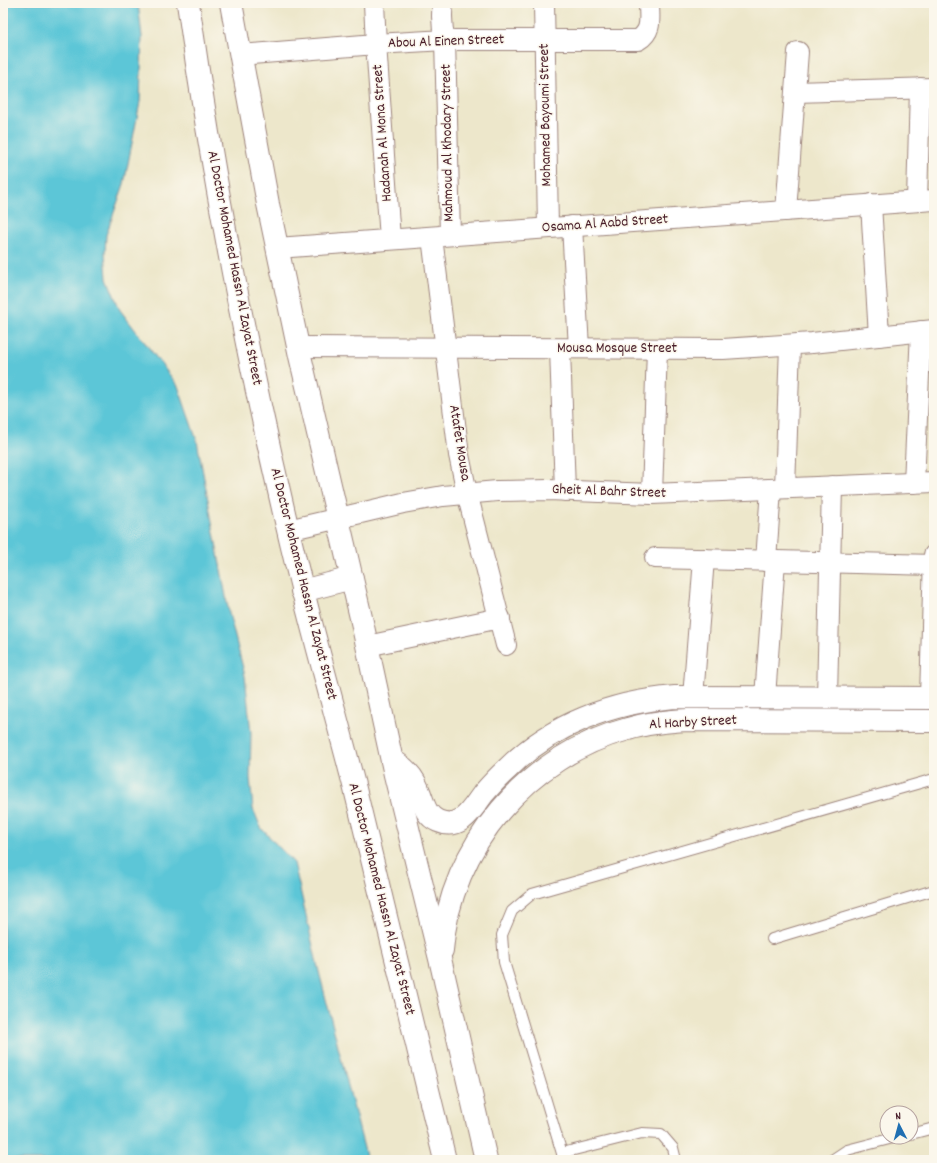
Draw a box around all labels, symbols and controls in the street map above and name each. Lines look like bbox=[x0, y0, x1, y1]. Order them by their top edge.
street label: Abou Al Einen Street bbox=[387, 29, 505, 55]
street label: Mohamed Bayoumi Street bbox=[534, 43, 558, 187]
street label: Hadanah Al Mona Street bbox=[367, 63, 399, 202]
street label: Mahmoud Al Khodary Street bbox=[436, 63, 460, 222]
street label: Al Doctor Mohamed Hassn Al Zayat Street bbox=[200, 149, 268, 388]
street label: Osama Al Aabd Street bbox=[541, 209, 669, 239]
street label: Mousa Mosque Street bbox=[557, 338, 678, 360]
street label: Atafet Mousa bbox=[442, 403, 476, 484]
street label: Al Doctor Mohamed Hassn Al Zayat Street bbox=[263, 466, 343, 703]
street label: Gheit Al Bahr Street bbox=[551, 479, 667, 505]
street label: Al Harby Street bbox=[649, 710, 738, 736]
street label: Al Doctor Mohamed Hassn Al Zayat Street bbox=[341, 781, 421, 1018]
north arrow bbox=[879, 1105, 919, 1145]
text: N bbox=[895, 1109, 902, 1125]

